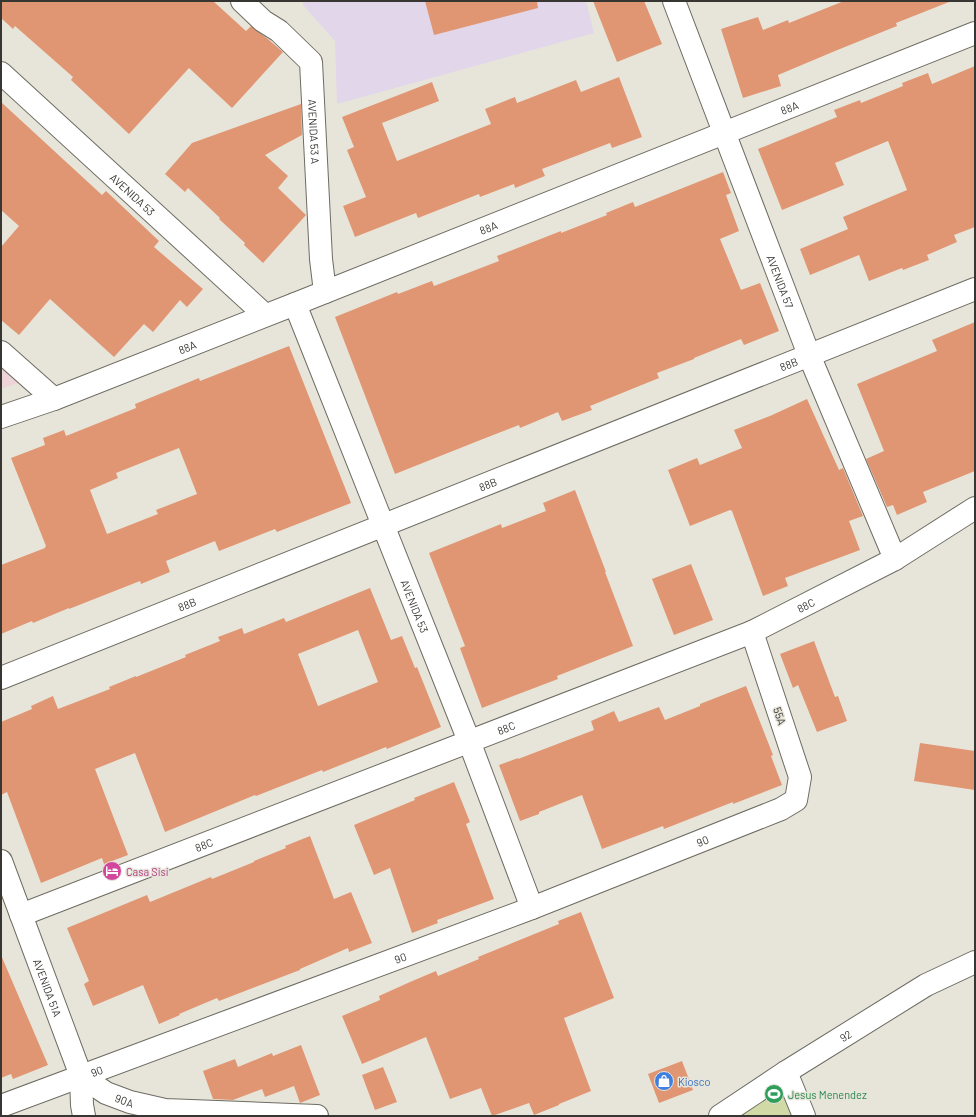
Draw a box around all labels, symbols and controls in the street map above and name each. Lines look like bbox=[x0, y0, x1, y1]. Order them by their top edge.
street label: 88A bbox=[778, 98, 800, 116]
street label: AVENIDA 53 A bbox=[306, 99, 323, 165]
street label: AVENIDA 53 bbox=[108, 170, 158, 218]
street label: 88A bbox=[477, 217, 499, 236]
street label: AVENIDA 57 bbox=[765, 253, 797, 310]
street label: 88A bbox=[176, 337, 198, 356]
street label: 88B bbox=[778, 354, 800, 373]
street label: 88B bbox=[477, 474, 499, 493]
street label: AVENIDA 53 bbox=[399, 577, 432, 634]
street label: 88B bbox=[176, 594, 198, 613]
street label: 88C bbox=[795, 595, 817, 615]
street label: 55A bbox=[771, 705, 789, 727]
street label: 88C bbox=[495, 718, 517, 737]
street label: 90 bbox=[694, 832, 710, 849]
street label: 88C bbox=[193, 835, 215, 854]
hotel icon: Casa Sisi bbox=[101, 860, 123, 882]
place label: Casa Sisi bbox=[126, 865, 169, 878]
street label: 90 bbox=[392, 949, 408, 965]
street label: AVENIDA 51A bbox=[31, 957, 65, 1019]
street label: 92 bbox=[837, 1027, 854, 1044]
street label: 90 bbox=[89, 1062, 104, 1079]
shop icon: Kiosco bbox=[653, 1070, 675, 1092]
place label: Kiosco bbox=[678, 1075, 711, 1088]
sports icon: Jesus Menendez bbox=[763, 1083, 785, 1105]
place label: Jesus Menendez bbox=[788, 1088, 867, 1101]
street label: 90A bbox=[113, 1091, 135, 1109]

